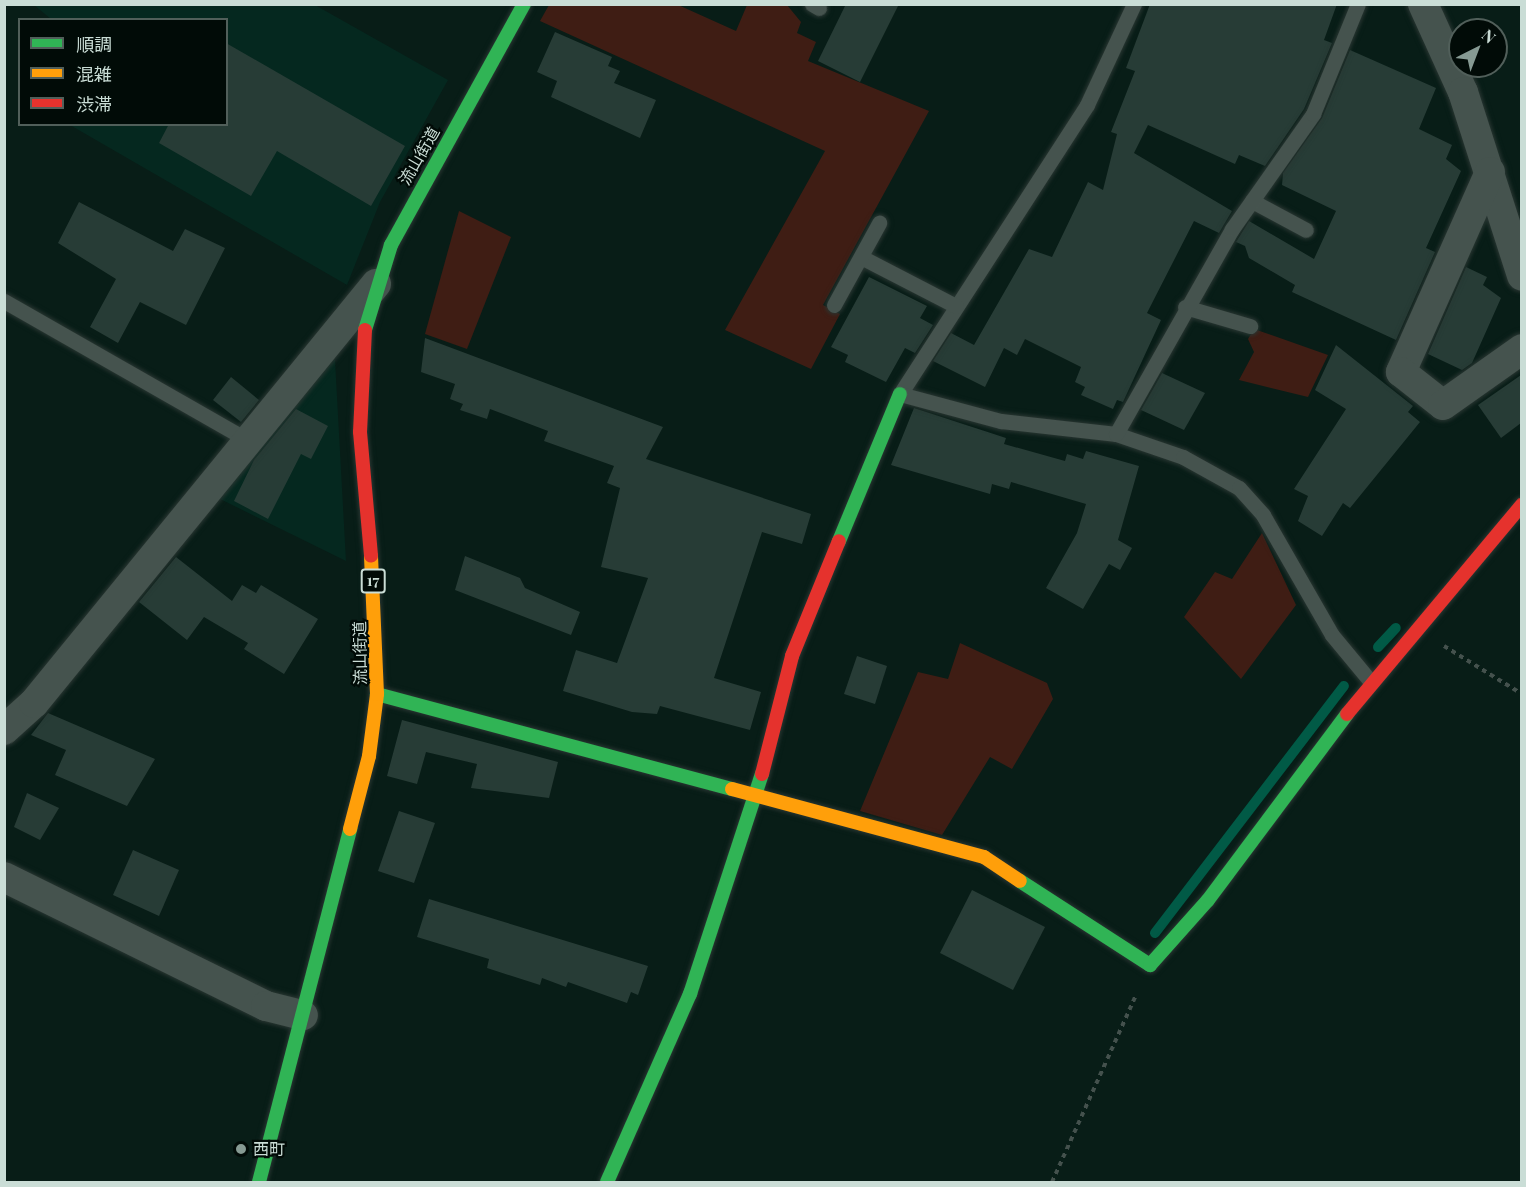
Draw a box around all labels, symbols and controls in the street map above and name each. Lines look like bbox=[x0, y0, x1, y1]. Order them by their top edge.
legend bbox=[18, 18, 228, 126]
north arrow bbox=[1448, 18, 1508, 78]
text: N bbox=[1478, 24, 1500, 47]
text: 順調 bbox=[76, 32, 112, 56]
text: 混雑 bbox=[76, 62, 112, 86]
text: 渋滞 bbox=[76, 92, 112, 116]
street label: 流山街道 bbox=[395, 123, 443, 189]
road number: 17 bbox=[360, 569, 386, 593]
street label: 流山街道 bbox=[350, 621, 370, 685]
place label: 西町 bbox=[253, 1139, 285, 1159]
marker: 西町 bbox=[234, 1142, 248, 1156]

